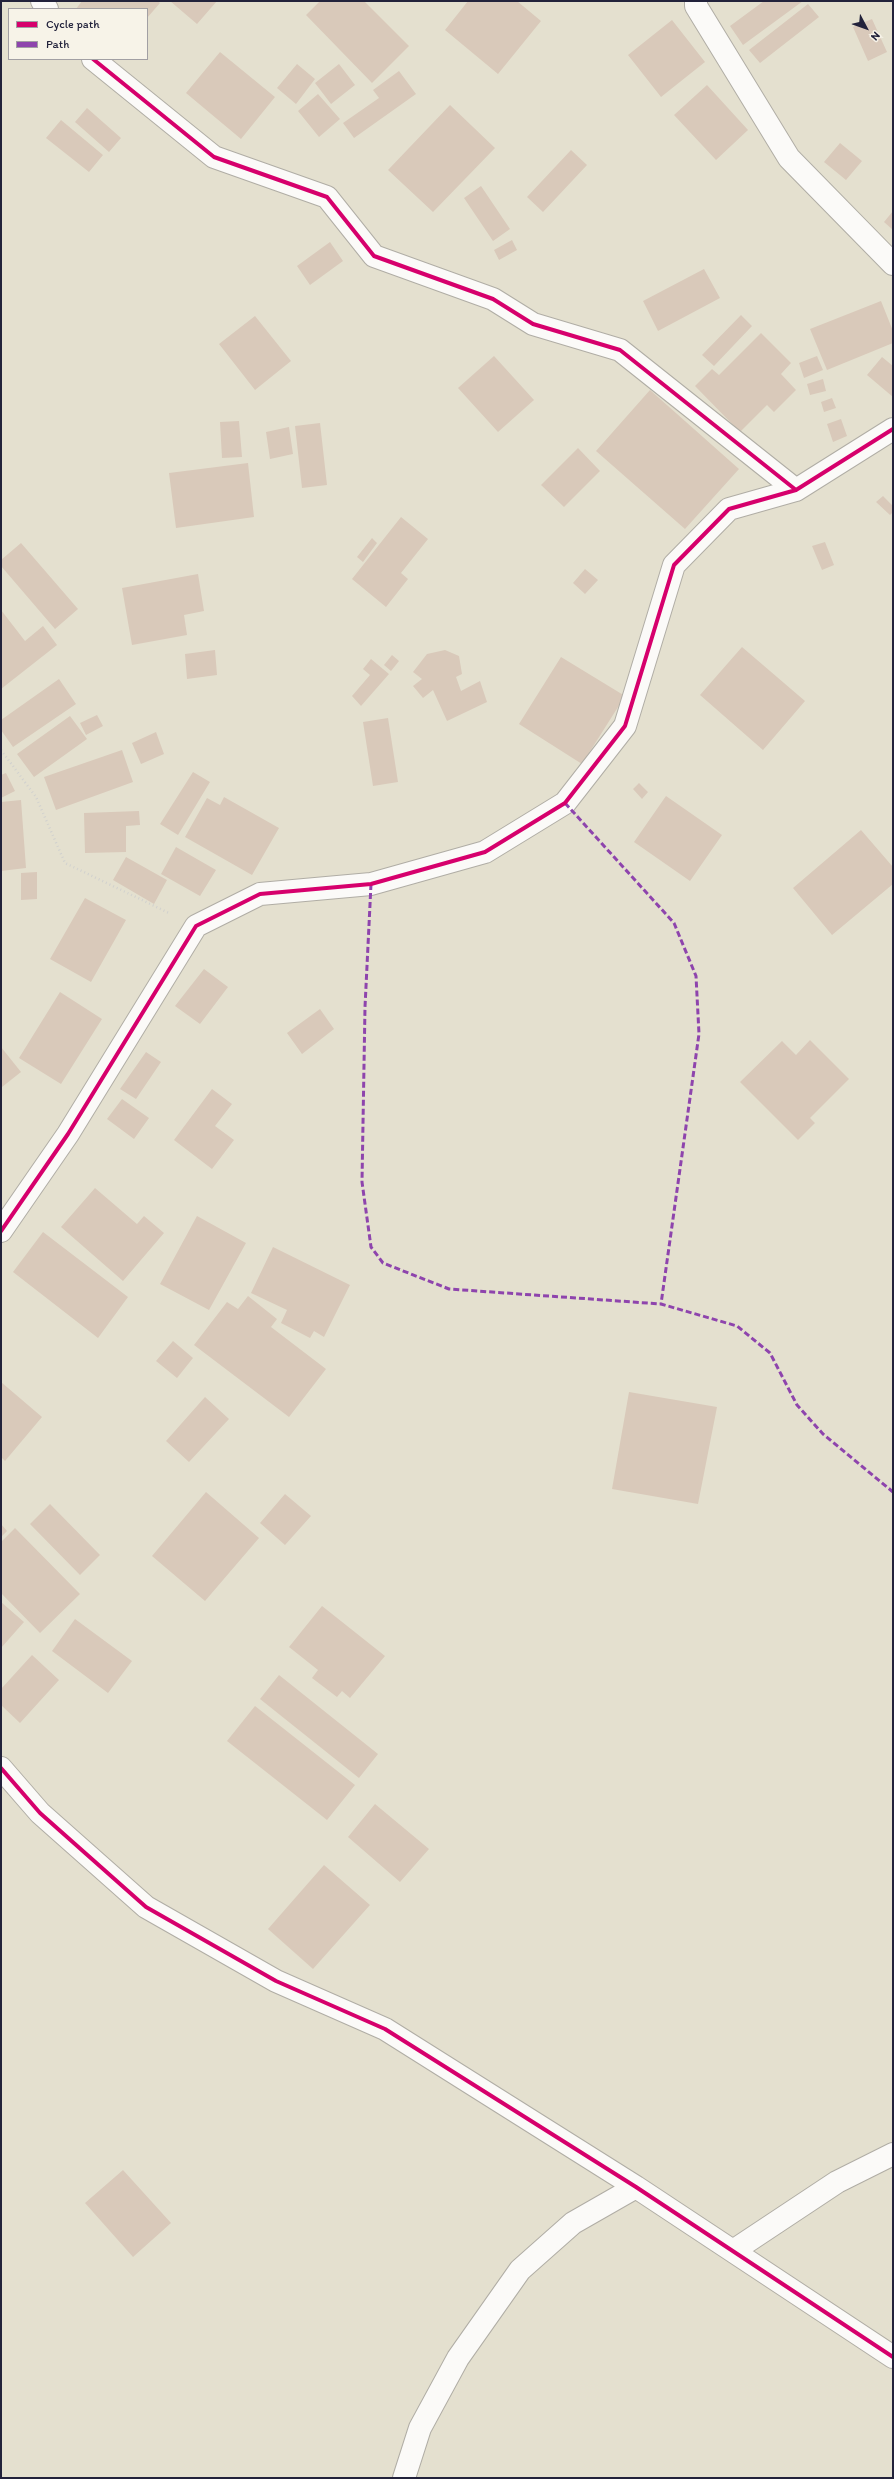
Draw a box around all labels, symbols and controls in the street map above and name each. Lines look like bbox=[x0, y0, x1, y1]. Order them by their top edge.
legend bbox=[8, 8, 148, 60]
north arrow bbox=[846, 8, 886, 48]
text: Cycle path bbox=[46, 17, 100, 31]
text: N bbox=[868, 29, 883, 43]
text: Path bbox=[46, 37, 69, 51]

